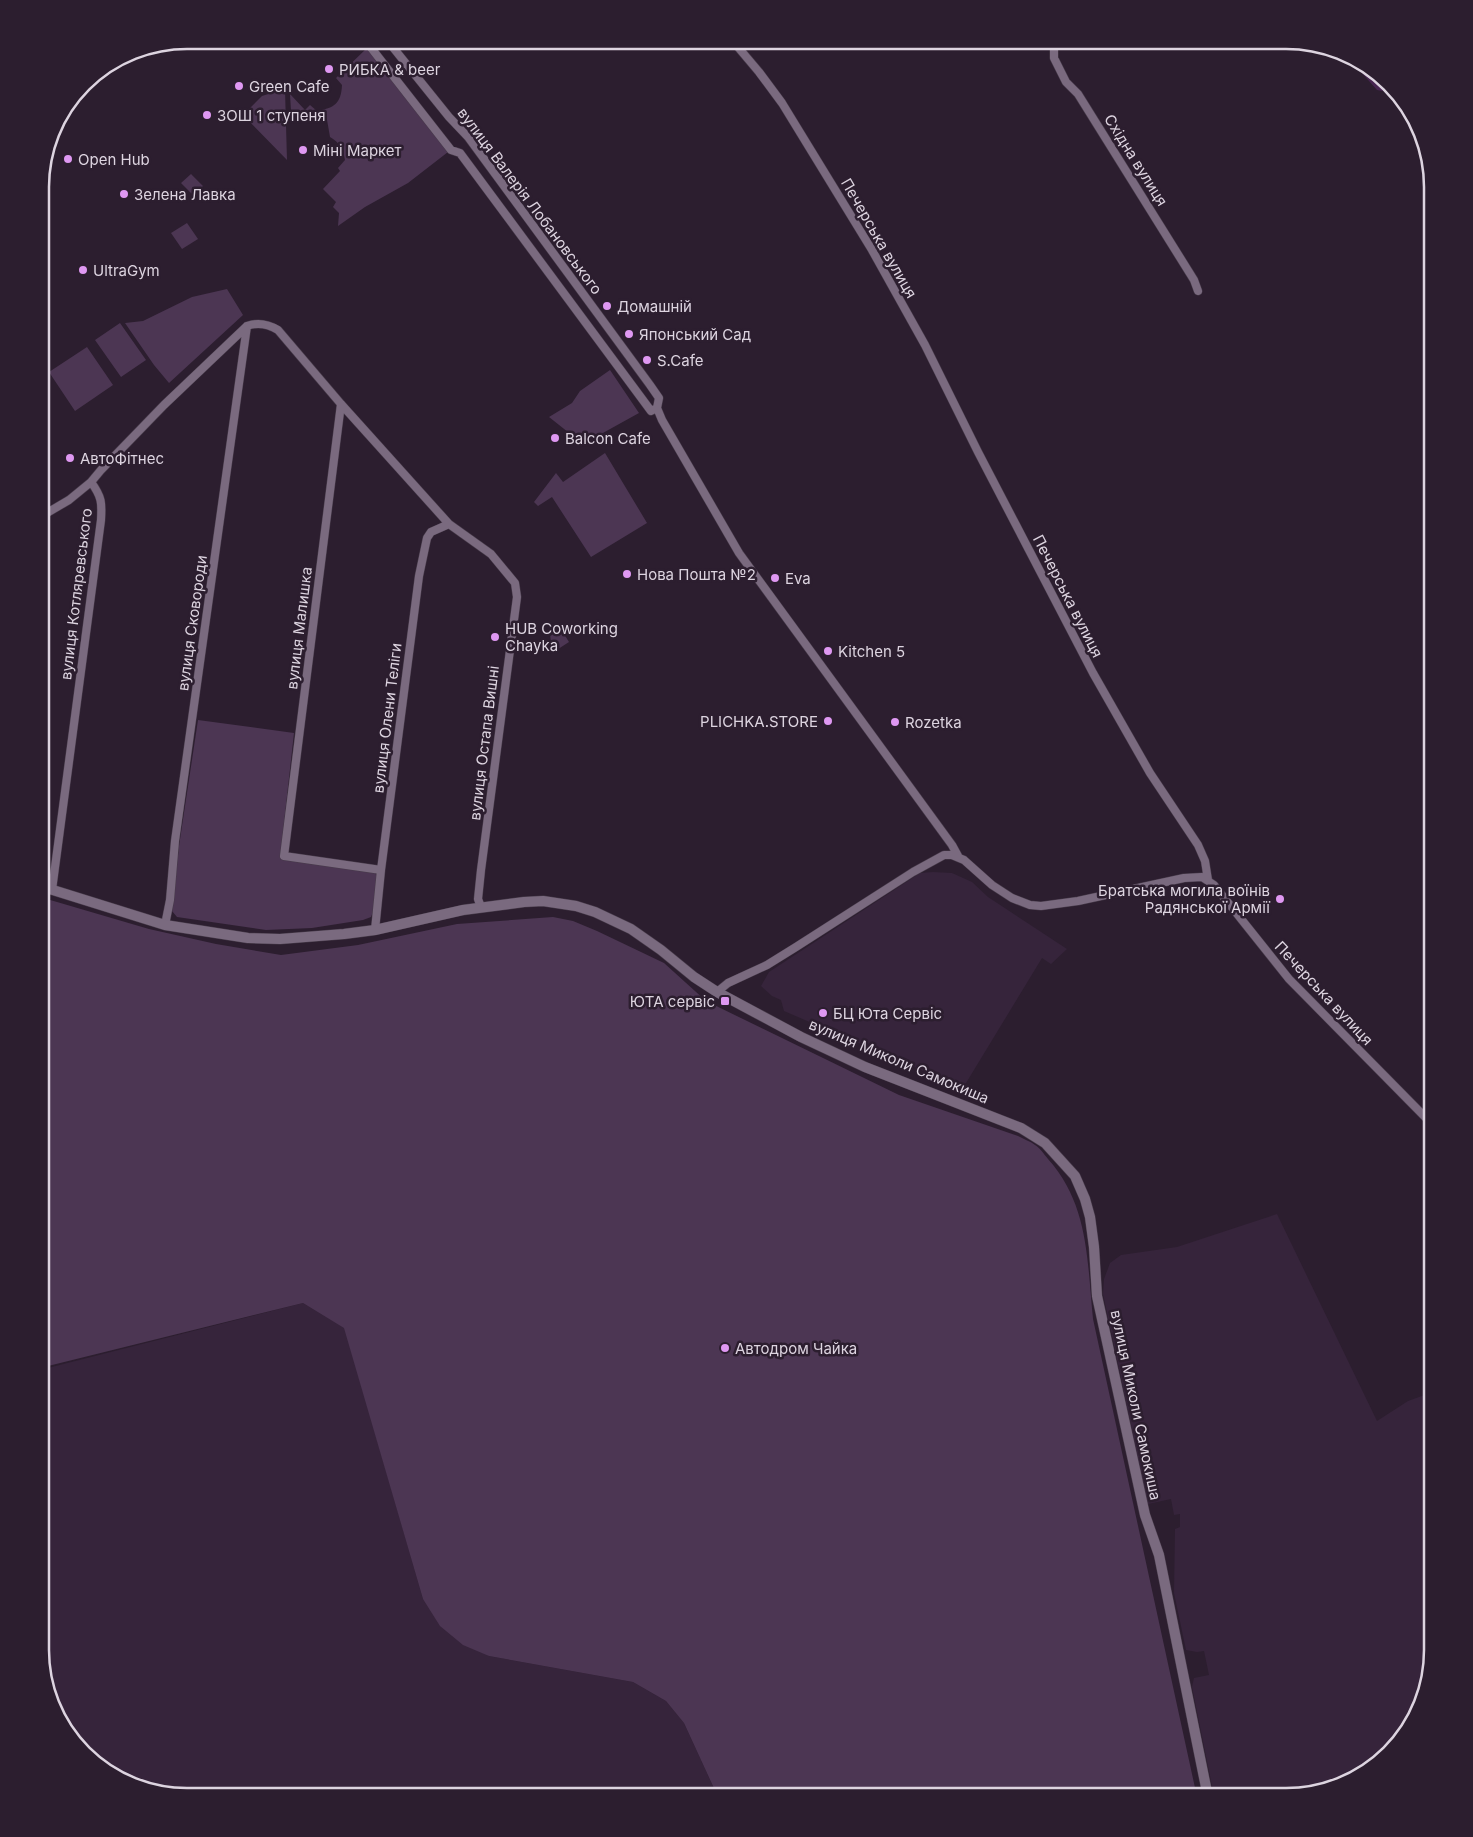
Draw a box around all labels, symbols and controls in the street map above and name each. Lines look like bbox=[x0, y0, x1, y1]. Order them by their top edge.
place label: РИБКА & beer bbox=[339, 60, 441, 79]
marker: РИБКА & beer bbox=[323, 63, 335, 75]
place label: Green Cafe bbox=[249, 77, 329, 96]
marker: Green Cafe bbox=[233, 80, 245, 92]
street label: вулиця Валерія Лобановського bbox=[453, 104, 607, 298]
place label: ЗОШ 1 ступеня bbox=[217, 106, 326, 125]
marker: ЗОШ 1 ступеня bbox=[201, 109, 213, 121]
street label: Східна вулиця bbox=[1100, 111, 1172, 209]
place label: Міні Маркет bbox=[313, 141, 402, 160]
marker: Міні Маркет bbox=[297, 144, 309, 156]
place label: Open Hub bbox=[78, 150, 150, 169]
marker: Open Hub bbox=[62, 153, 74, 165]
street label: Печерська вулиця bbox=[837, 175, 921, 301]
place label: Зелена Лавка bbox=[134, 185, 236, 204]
marker: Зелена Лавка bbox=[118, 188, 130, 200]
place label: UltraGym bbox=[93, 261, 160, 280]
marker: UltraGym bbox=[77, 264, 89, 276]
place label: Домашній bbox=[617, 297, 692, 316]
marker: Домашній bbox=[601, 300, 613, 312]
place label: Японський Сад bbox=[639, 325, 751, 344]
marker: Японський Сад bbox=[623, 328, 635, 340]
place label: S.Cafe bbox=[657, 351, 704, 370]
marker: S.Cafe bbox=[641, 354, 653, 366]
place label: Balcon Cafe bbox=[565, 429, 651, 448]
marker: Balcon Cafe bbox=[549, 432, 561, 444]
place label: АвтоФітнес bbox=[80, 449, 164, 468]
marker: АвтоФітнес bbox=[64, 452, 76, 464]
street label: вулиця Котляревського bbox=[56, 507, 96, 681]
street label: Печерська вулиця bbox=[1029, 531, 1107, 661]
street label: вулиця Сковороди bbox=[173, 554, 211, 692]
place label: Нова Пошта №2 bbox=[637, 565, 756, 584]
street label: вулиця Малишка bbox=[282, 566, 316, 690]
marker: Нова Пошта №2 bbox=[621, 568, 633, 580]
place label: Eva bbox=[785, 569, 811, 588]
marker: Eva bbox=[769, 572, 781, 584]
place label: HUB Coworking Chayka bbox=[505, 619, 618, 655]
marker: HUB Coworking Chayka bbox=[489, 631, 501, 643]
street label: вулиця Олени Теліги bbox=[368, 642, 406, 794]
place label: Kitchen 5 bbox=[838, 642, 905, 661]
marker: Kitchen 5 bbox=[822, 645, 834, 657]
street label: вулиця Остапа Вишні bbox=[465, 665, 503, 821]
place label: PLICHKA.STORE bbox=[700, 712, 818, 731]
place label: Rozetka bbox=[905, 713, 962, 732]
marker: PLICHKA.STORE bbox=[822, 715, 834, 727]
marker: Rozetka bbox=[889, 716, 901, 728]
place label: Братська могила воїнів Радянської Армії bbox=[1098, 881, 1271, 917]
marker: Братська могила воїнів Радянської Армії bbox=[1274, 893, 1286, 905]
street label: Печерська вулиця bbox=[1271, 937, 1377, 1049]
place label: ЮТА сервіс bbox=[630, 992, 715, 1011]
marker: ЮТА сервіс bbox=[719, 995, 731, 1007]
place label: БЦ Юта Сервіс bbox=[833, 1004, 942, 1023]
marker: БЦ Юта Сервіс bbox=[817, 1007, 829, 1019]
street label: вулиця Миколи Самокиша bbox=[806, 1014, 992, 1108]
street label: вулиця Миколи Самокиша bbox=[1107, 1308, 1165, 1502]
place label: Автодром Чайка bbox=[735, 1339, 857, 1358]
marker: Автодром Чайка bbox=[719, 1342, 731, 1354]

